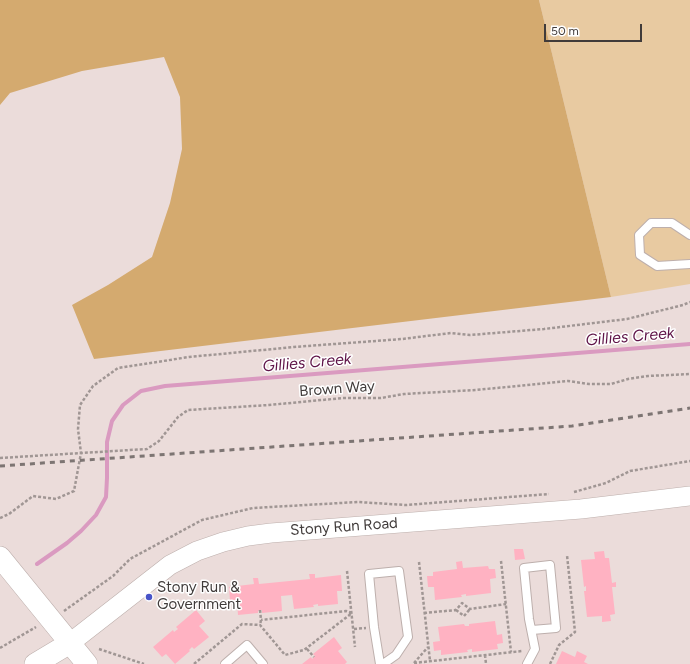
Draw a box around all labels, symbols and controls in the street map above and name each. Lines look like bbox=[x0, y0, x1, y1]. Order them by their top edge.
scale bar bbox=[546, 16, 644, 42]
text: 50 m bbox=[551, 24, 579, 38]
water label: Gillies Creek bbox=[585, 324, 675, 350]
water label: Gillies Creek bbox=[262, 350, 352, 376]
street label: Brown Way bbox=[299, 377, 375, 401]
street label: Stony Run Road bbox=[290, 514, 398, 540]
place label: Stony Run & Government bbox=[157, 579, 241, 614]
marker: Stony Run & Government bbox=[144, 592, 154, 602]

